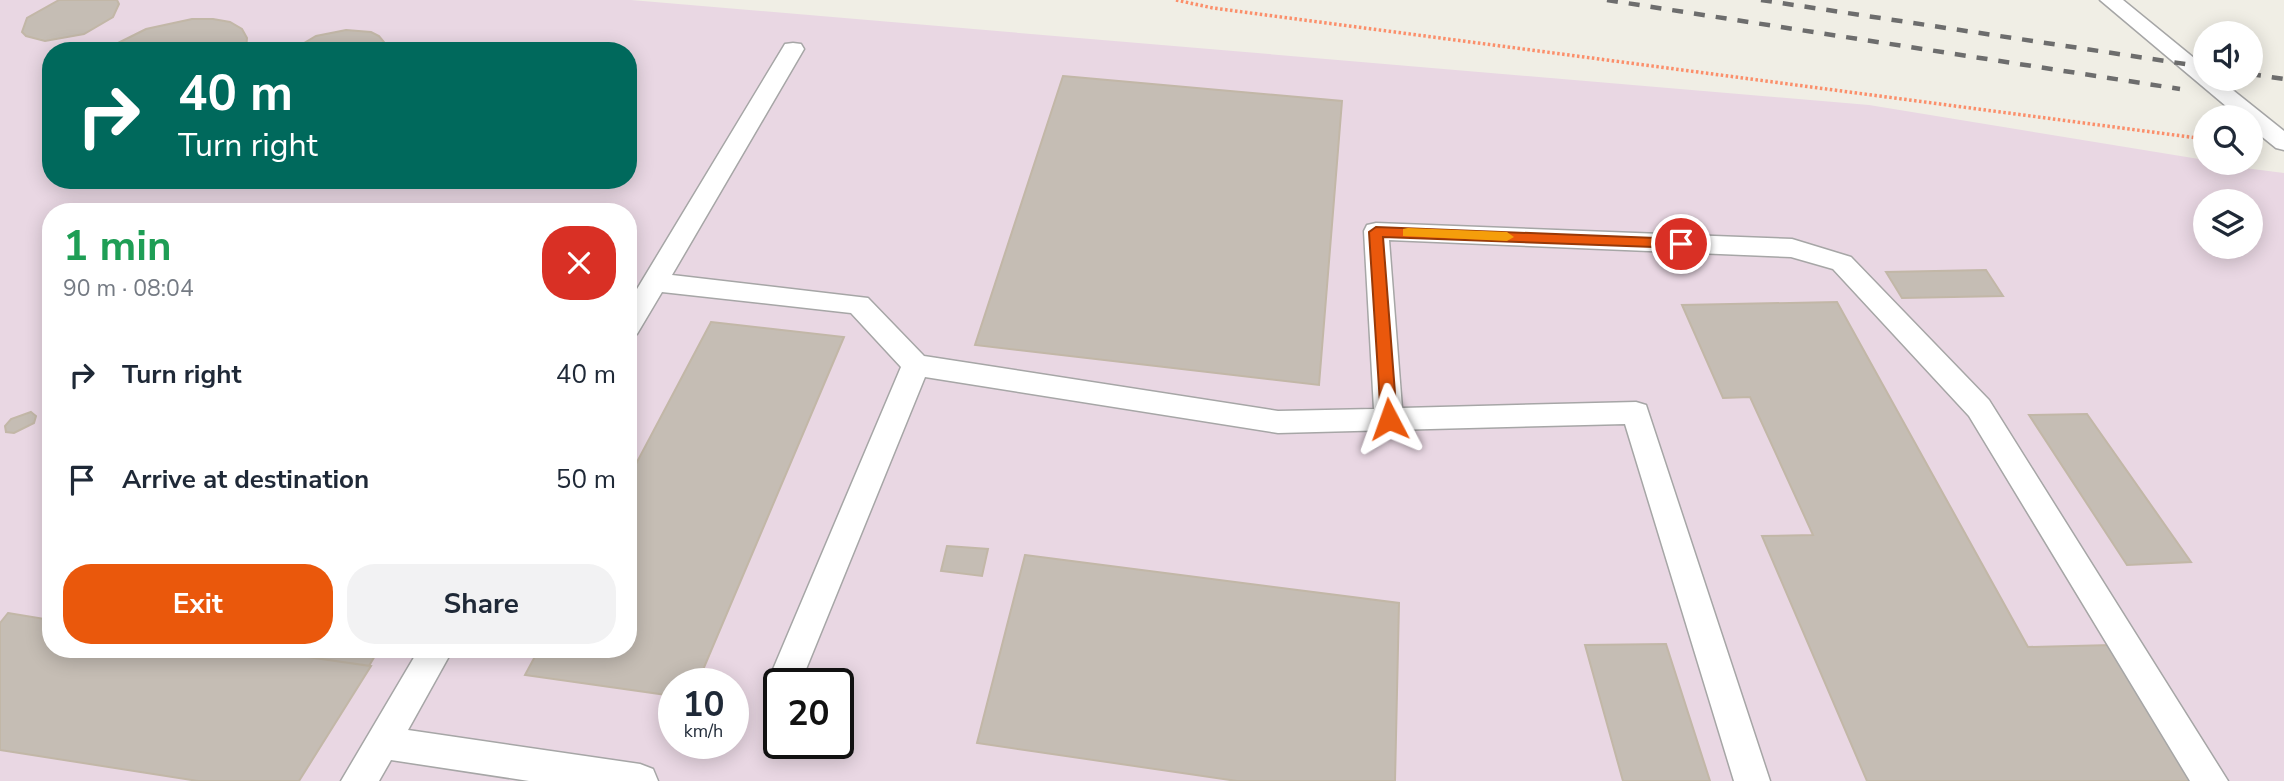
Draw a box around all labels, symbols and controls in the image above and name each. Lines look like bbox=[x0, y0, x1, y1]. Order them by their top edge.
map controls bbox=[2193, 21, 2263, 259]
button: sound bbox=[2193, 21, 2263, 91]
text: 40 m bbox=[178, 60, 293, 127]
icon: right bbox=[63, 70, 154, 161]
button: search bbox=[2193, 105, 2263, 175]
text: Turn right bbox=[178, 124, 318, 167]
button: layers bbox=[2193, 189, 2263, 259]
pin bbox=[1651, 214, 1711, 274]
text: 1 min bbox=[63, 218, 172, 275]
icon: arrive bbox=[1662, 225, 1700, 263]
button: close bbox=[542, 226, 616, 300]
text: 90 m · 08:04 bbox=[63, 273, 194, 304]
icon: right bbox=[63, 356, 101, 394]
text: Turn right bbox=[122, 357, 241, 392]
text: 40 m bbox=[556, 357, 616, 392]
position arrow bbox=[1352, 382, 1426, 456]
icon: arrive bbox=[63, 461, 101, 499]
text: Arrive at destination bbox=[122, 462, 369, 497]
text: 50 m bbox=[556, 462, 616, 497]
button: Exit bbox=[63, 564, 333, 644]
button: Share bbox=[347, 564, 616, 644]
speed limit sign: 20 bbox=[763, 668, 854, 759]
text: 10 bbox=[682, 681, 725, 728]
text: km/h bbox=[684, 719, 723, 743]

